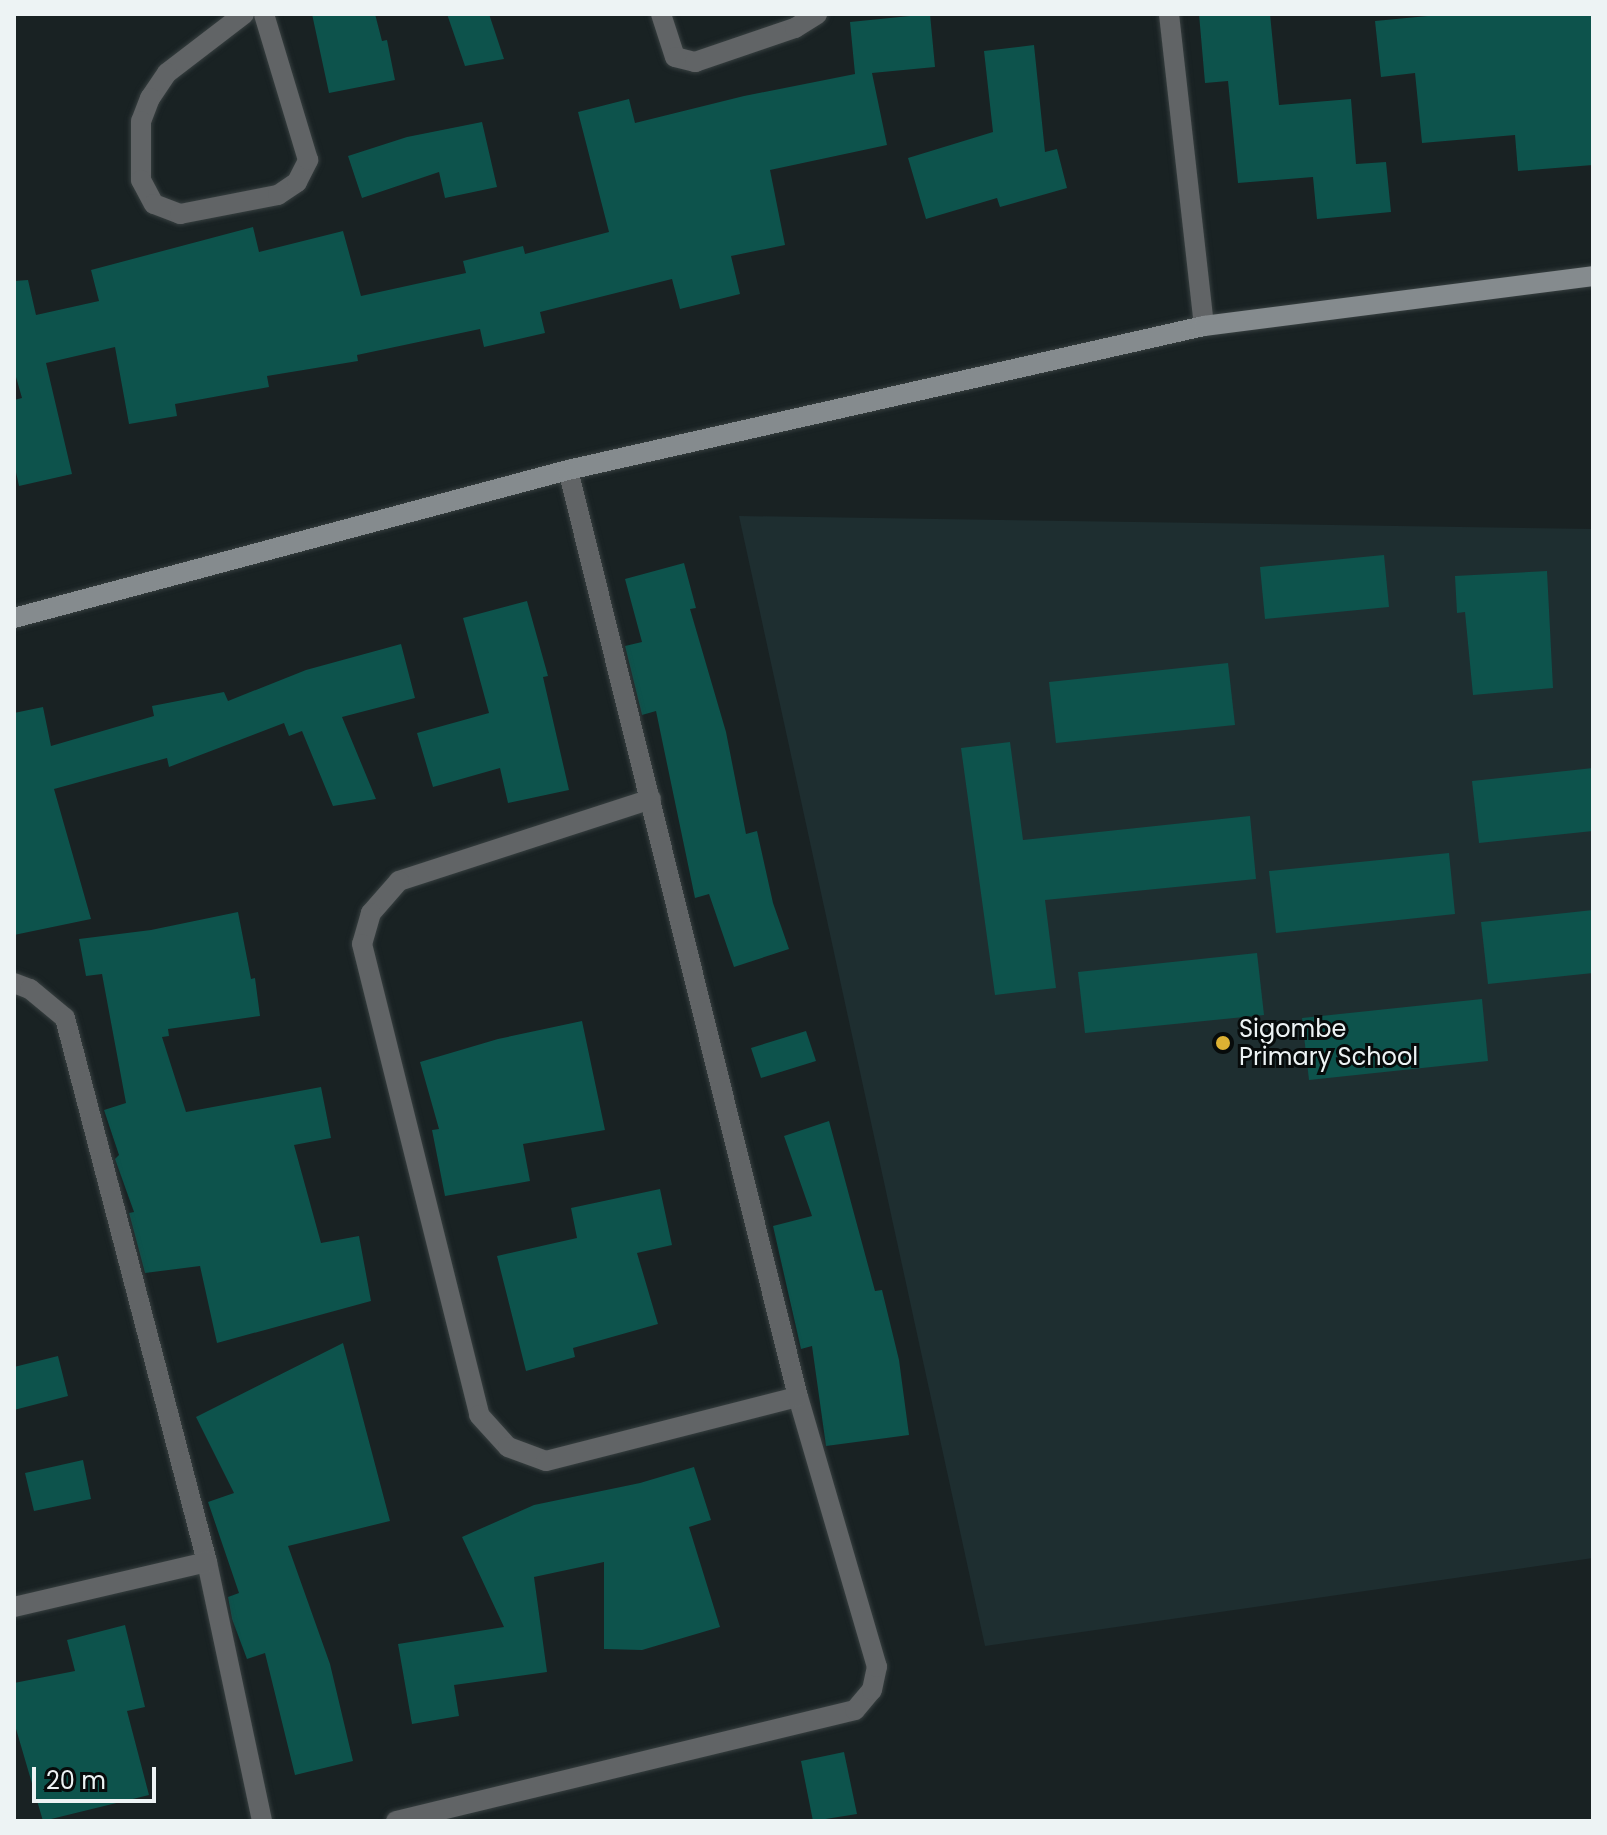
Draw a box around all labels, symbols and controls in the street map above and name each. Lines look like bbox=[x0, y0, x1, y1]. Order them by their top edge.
place label: Sigombe Primary School bbox=[1239, 1015, 1418, 1071]
marker: Sigombe Primary School bbox=[1214, 1034, 1232, 1052]
scale bar bbox=[36, 1751, 160, 1801]
text: 20 m bbox=[46, 1764, 106, 1797]

